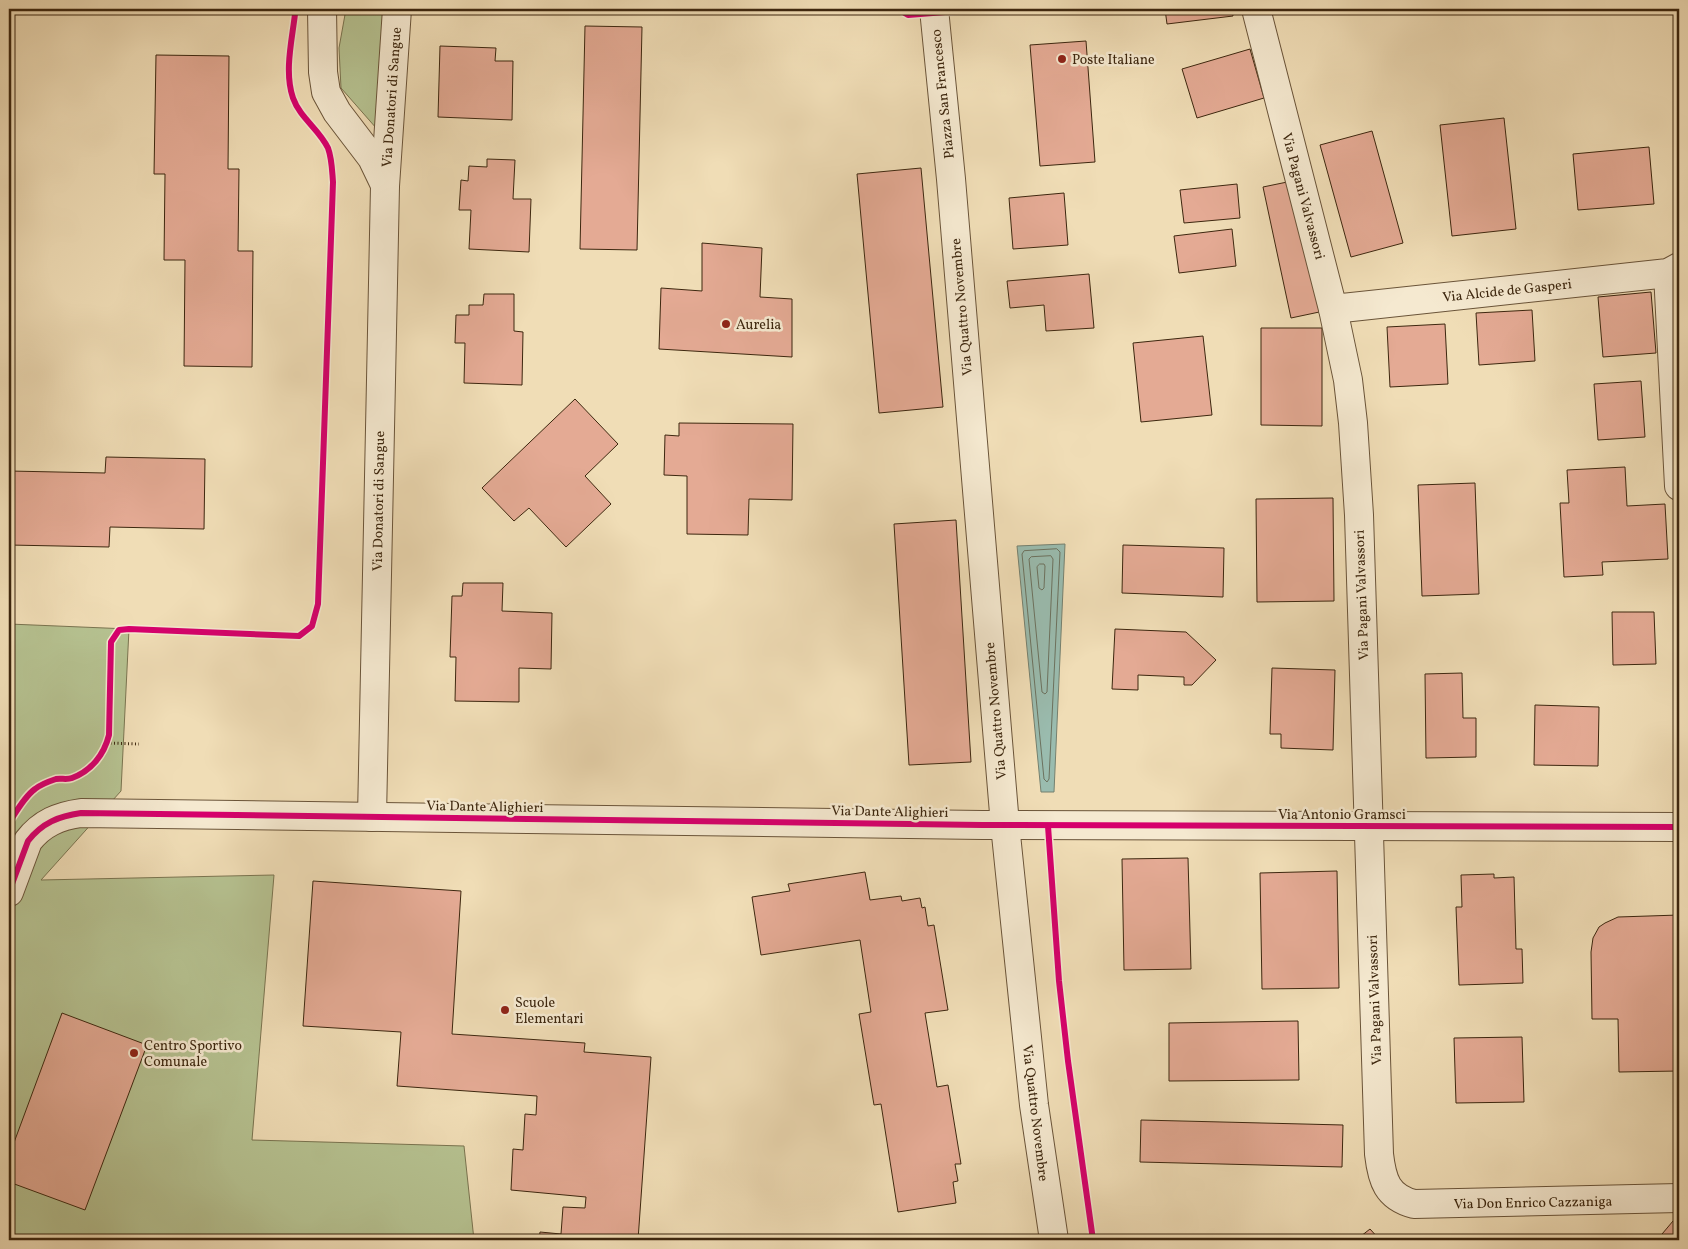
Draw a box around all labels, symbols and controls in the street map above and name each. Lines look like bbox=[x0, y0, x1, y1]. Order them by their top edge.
street label: Via Donatori di Sangue bbox=[378, 26, 407, 168]
street label: Piazza San Francesco bbox=[927, 28, 960, 160]
place label: Poste Italiane bbox=[1072, 51, 1155, 70]
marker: Poste Italiane bbox=[1056, 53, 1068, 65]
street label: Via Pagani Valvassori bbox=[1276, 131, 1329, 262]
street label: Via Quattro Novembre bbox=[947, 237, 978, 376]
street label: Via Alcide de Gasperi bbox=[1442, 275, 1573, 308]
place label: Aurelia bbox=[736, 316, 781, 335]
marker: Aurelia bbox=[720, 318, 732, 330]
street label: Via Donatori di Sangue bbox=[369, 430, 390, 571]
street label: Via Pagani Valvassori bbox=[1351, 529, 1374, 660]
street label: Via Quattro Novembre bbox=[981, 641, 1012, 780]
street label: Via Dante Alighieri bbox=[426, 797, 544, 818]
street label: Via Dante Alighieri bbox=[831, 802, 949, 823]
street label: Via Antonio Gramsci bbox=[1278, 806, 1406, 825]
street label: Via Pagani Valvassori bbox=[1364, 934, 1387, 1065]
place label: Scuole Elementari bbox=[515, 994, 584, 1029]
marker: Scuole Elementari bbox=[499, 1004, 511, 1016]
place label: Centro Sportivo Comunale bbox=[144, 1037, 242, 1072]
street label: Via Quattro Novembre bbox=[1017, 1044, 1052, 1183]
marker: Centro Sportivo Comunale bbox=[128, 1047, 140, 1059]
street label: Via Don Enrico Cazzaniga bbox=[1453, 1193, 1613, 1214]

